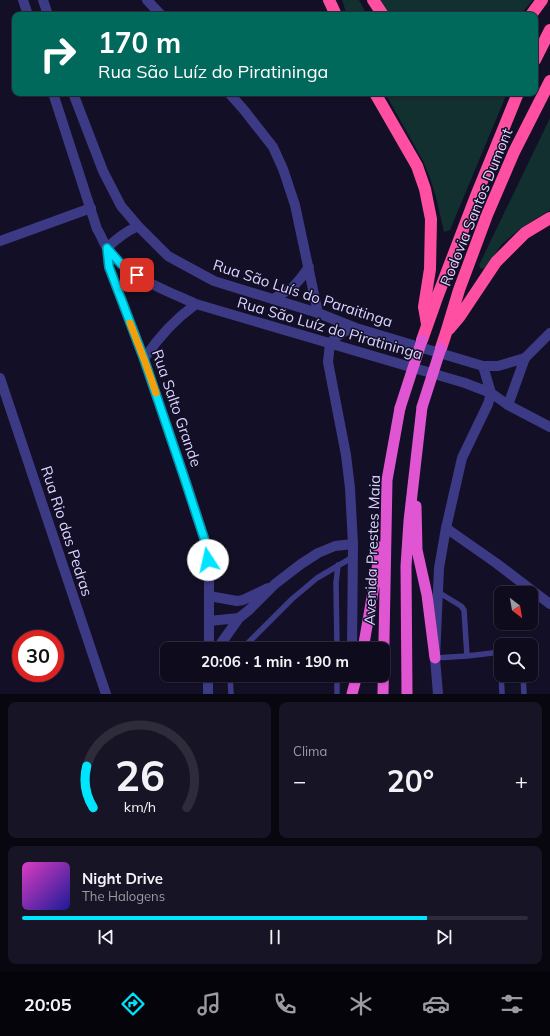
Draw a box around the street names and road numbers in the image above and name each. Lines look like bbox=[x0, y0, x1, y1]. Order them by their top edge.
street label: Rodovia Santos Dumont bbox=[436, 125, 516, 289]
street label: Rua São Luís do Paraitinga bbox=[211, 255, 395, 331]
street label: Rua São Luíz do Piratininga bbox=[235, 292, 425, 364]
street label: Rua Salto Grande bbox=[148, 347, 206, 469]
street label: Rua Rio das Pedras bbox=[37, 463, 97, 599]
street label: Avenida Prestes Maia bbox=[360, 474, 384, 626]

